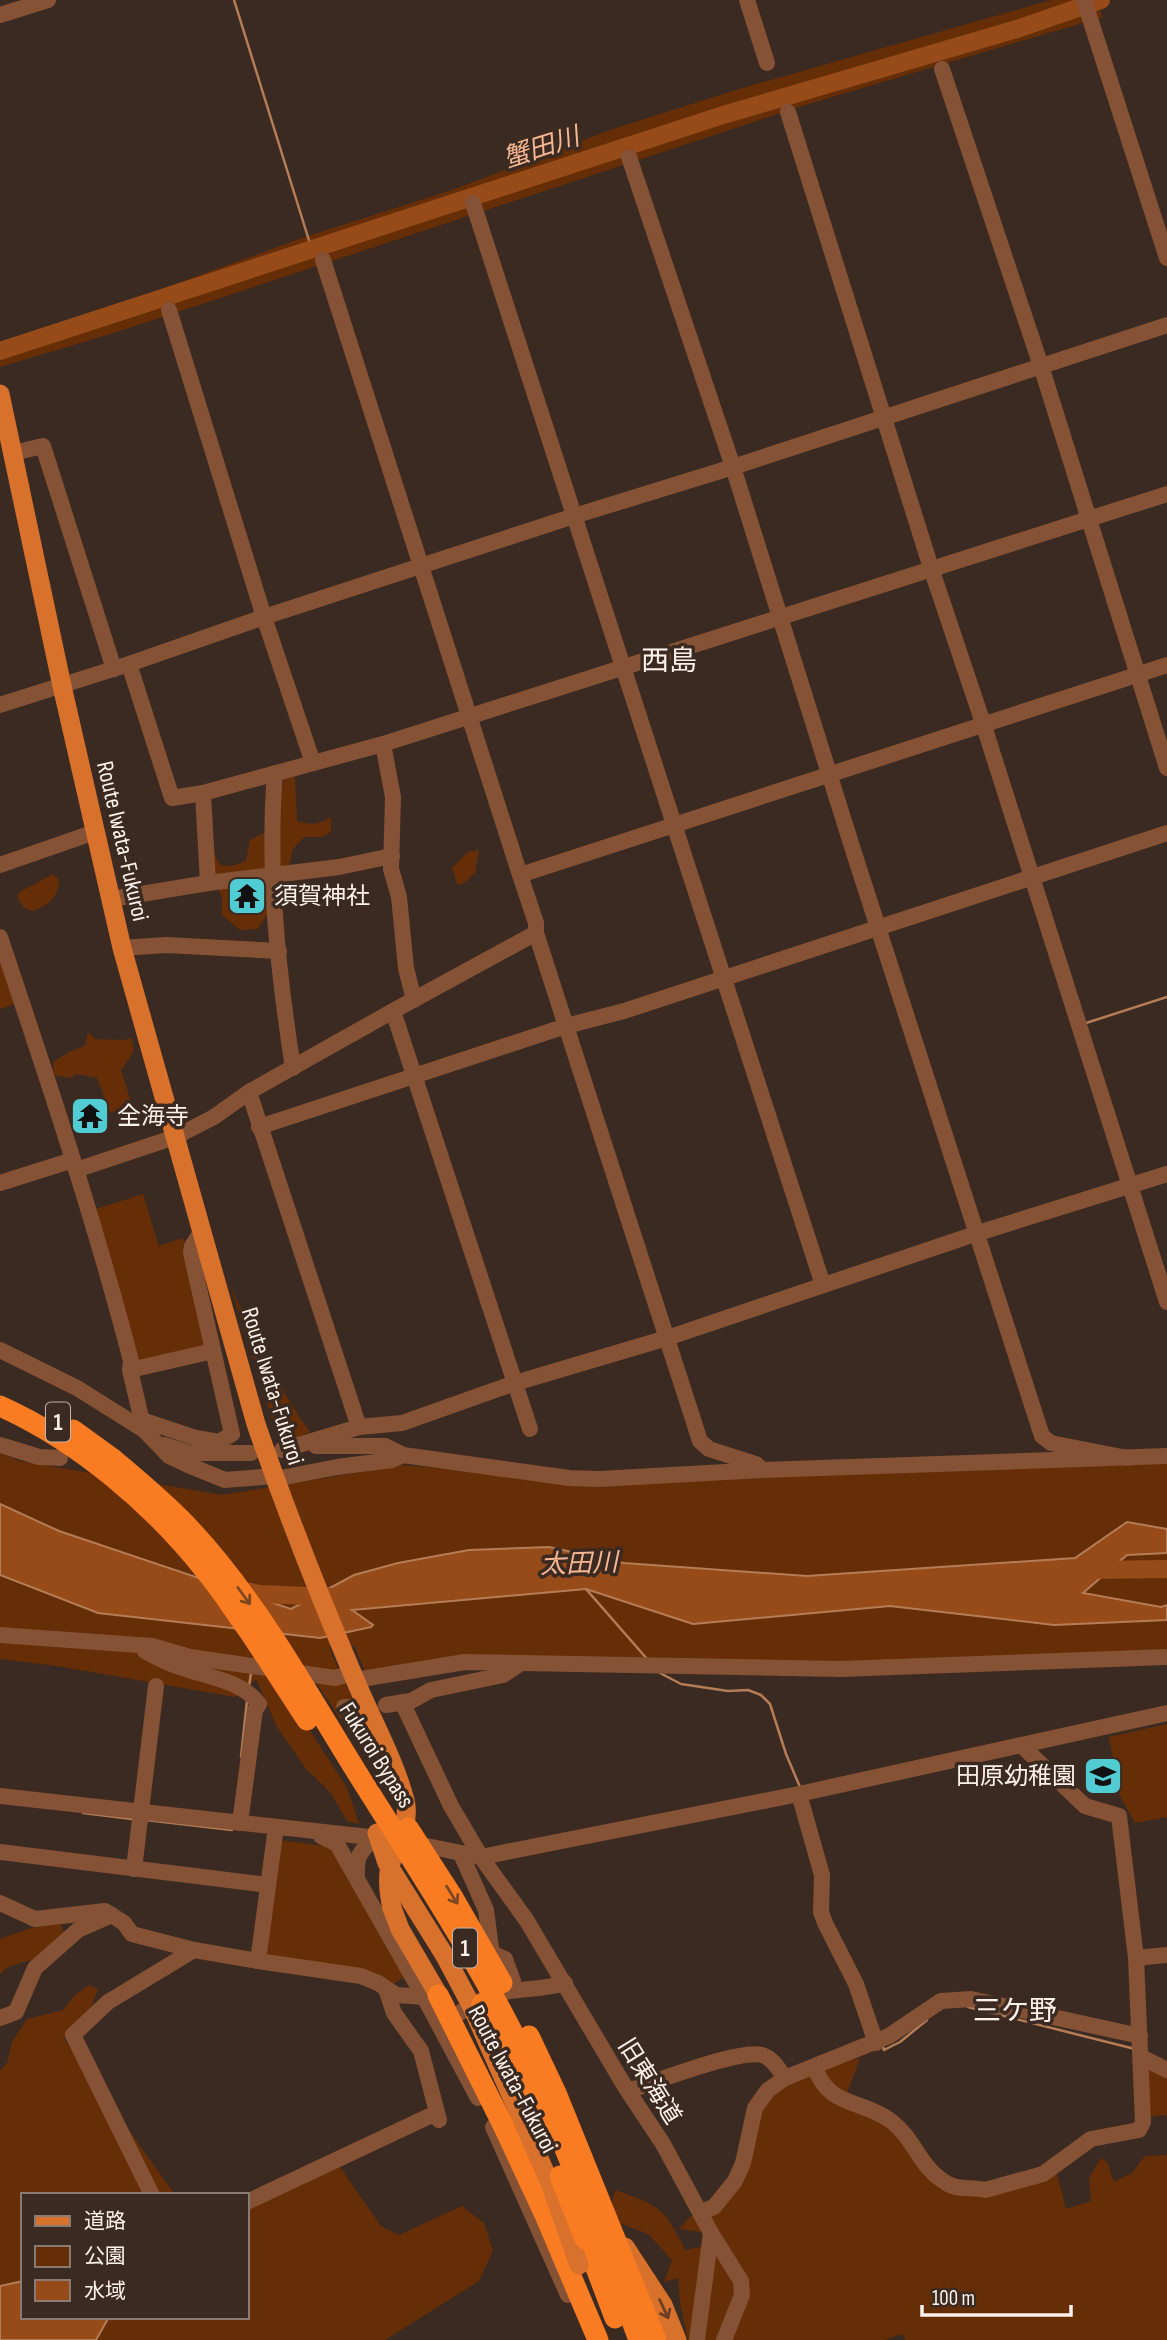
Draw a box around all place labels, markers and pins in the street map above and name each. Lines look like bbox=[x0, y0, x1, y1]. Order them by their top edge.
temple icon: 須賀神社 bbox=[226, 875, 268, 917]
place label: 須賀神社 bbox=[274, 882, 370, 911]
temple icon: 全海寺 bbox=[69, 1095, 111, 1137]
place label: 全海寺 bbox=[117, 1102, 189, 1131]
school or university icon: 田原幼稚園 bbox=[1082, 1755, 1124, 1797]
place label: 田原幼稚園 bbox=[956, 1762, 1076, 1791]

